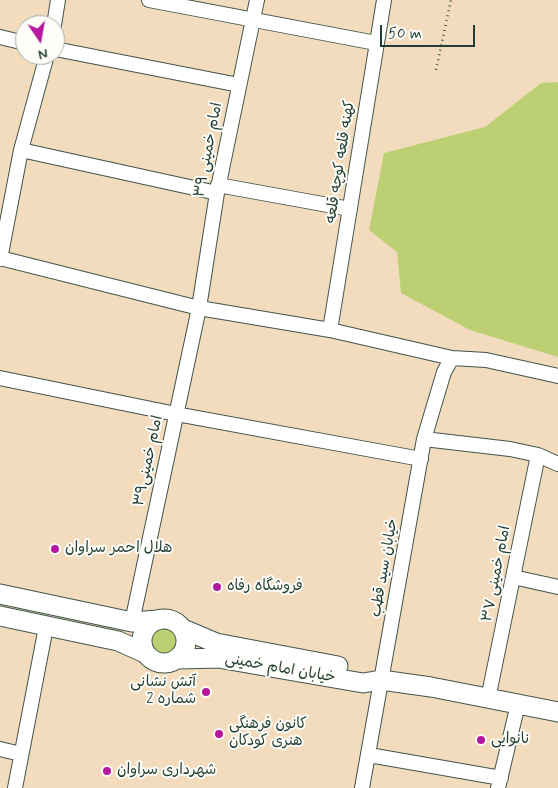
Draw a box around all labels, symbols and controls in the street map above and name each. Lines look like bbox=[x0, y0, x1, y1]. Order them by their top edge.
north arrow bbox=[15, 15, 65, 65]
scale bar bbox=[383, 15, 478, 47]
text: 50 m bbox=[388, 24, 422, 44]
text: N bbox=[36, 44, 49, 63]
street label: کهنه قلعه کوچه قلعه bbox=[322, 99, 360, 225]
street label: امام خمینی ۳۹ bbox=[191, 101, 227, 199]
street label: امام خمینی۳۹ bbox=[131, 414, 167, 508]
street label: خیابان سید قطب bbox=[367, 517, 403, 619]
street label: امام خمینی ۳۷ bbox=[479, 524, 515, 624]
place label: هلال احمر سراوان bbox=[65, 540, 172, 558]
marker: هلال احمر سراوان bbox=[49, 543, 61, 555]
place label: فروشگاه رفاه bbox=[227, 578, 303, 596]
marker: فروشگاه رفاه bbox=[211, 581, 223, 593]
street label: خیابان امام خمینی bbox=[223, 650, 337, 688]
place label: آتش نشانی شماره 2 bbox=[130, 674, 196, 709]
marker: آتش نشانی شماره 2 bbox=[200, 686, 212, 698]
place label: کانون فرهنگی هنری کودکان bbox=[229, 716, 307, 751]
marker: کانون فرهنگی هنری کودکان bbox=[213, 728, 225, 740]
place label: نانوایی bbox=[491, 731, 530, 749]
marker: نانوایی bbox=[475, 734, 487, 746]
place label: شهرداری سراوان bbox=[117, 762, 216, 780]
marker: شهرداری سراوان bbox=[101, 765, 113, 777]

